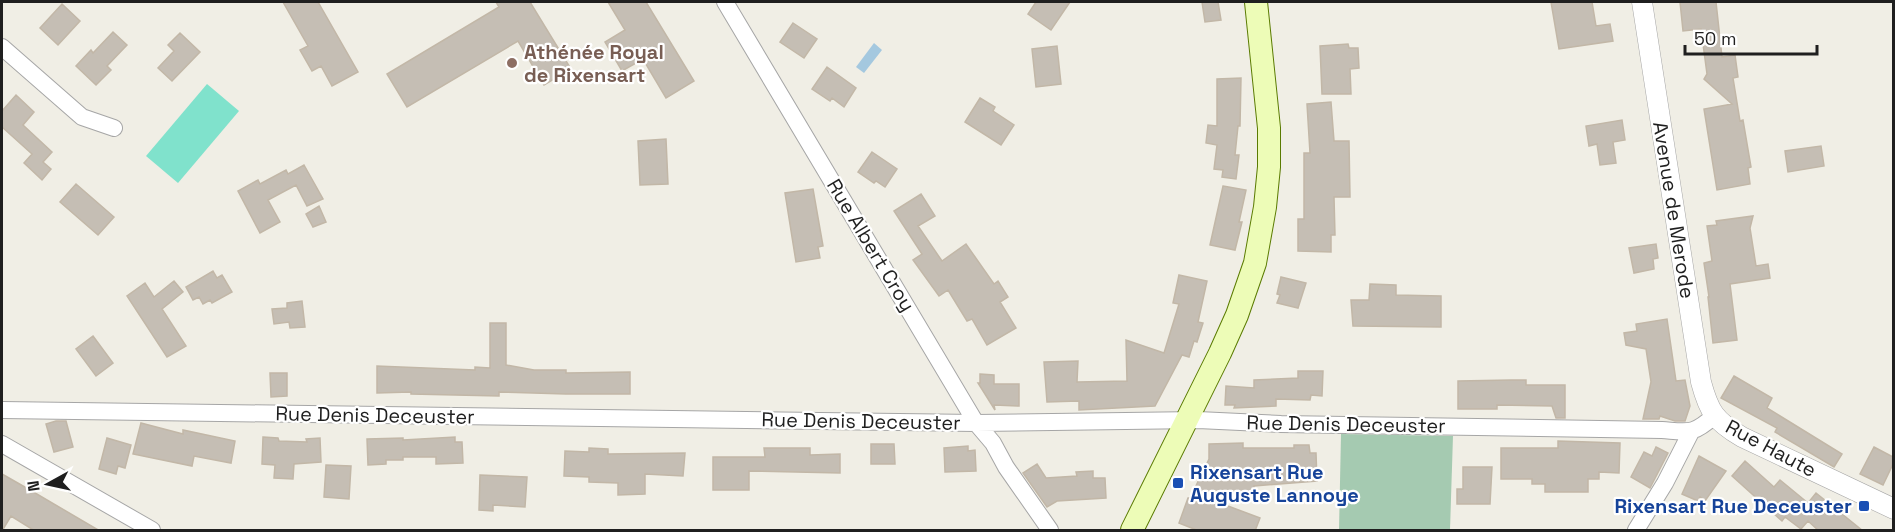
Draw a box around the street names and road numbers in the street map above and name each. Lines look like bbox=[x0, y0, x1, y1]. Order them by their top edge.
street label: Avenue de Merode bbox=[1647, 120, 1701, 300]
street label: Rue Albert Croy bbox=[821, 174, 921, 316]
street label: Rue Denis Deceuster bbox=[275, 400, 475, 430]
street label: Rue Denis Deceuster bbox=[761, 406, 961, 436]
street label: Rue Denis Deceuster bbox=[1246, 409, 1446, 439]
street label: Rue Haute bbox=[1721, 413, 1821, 483]

